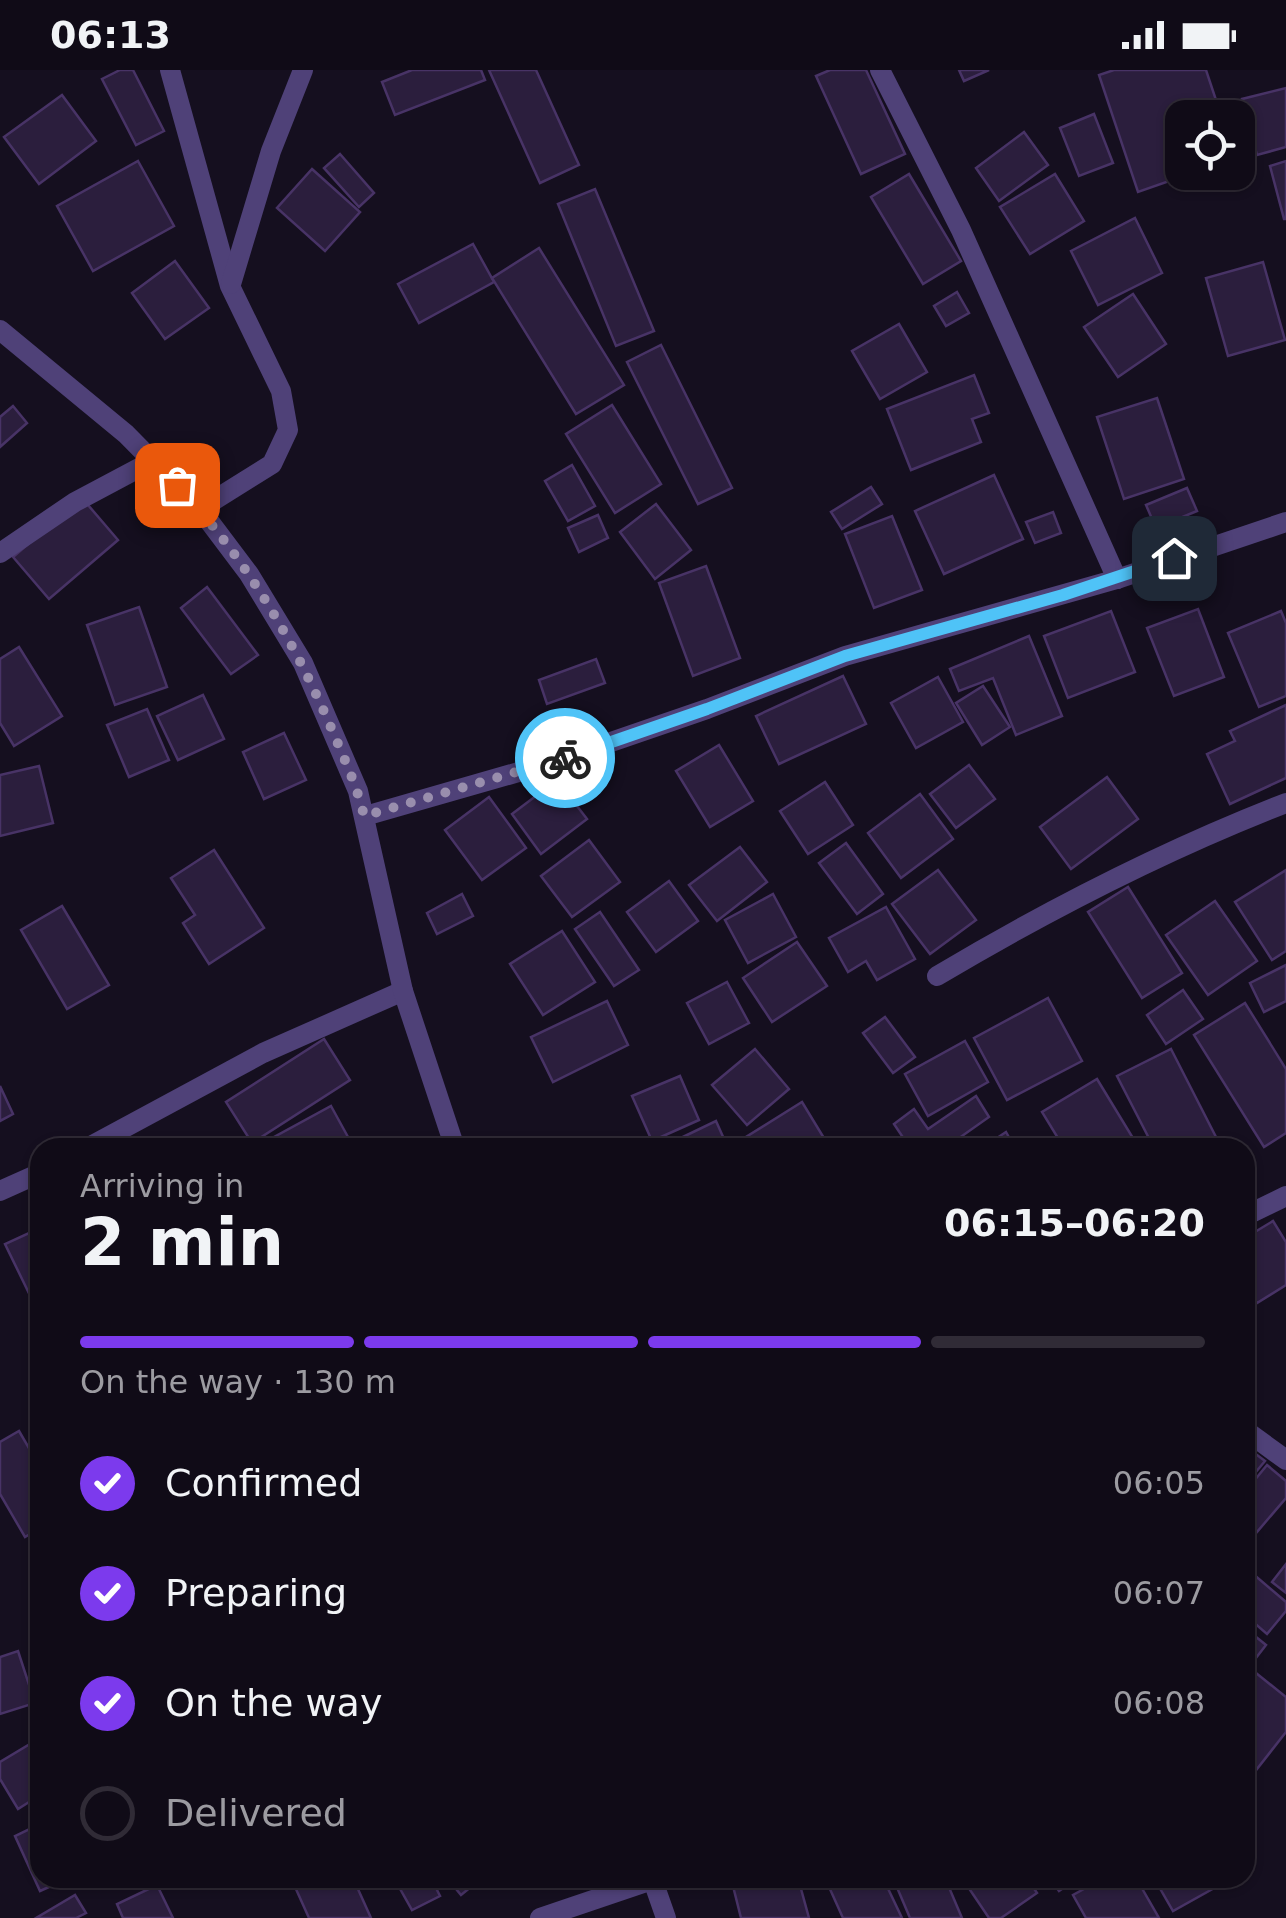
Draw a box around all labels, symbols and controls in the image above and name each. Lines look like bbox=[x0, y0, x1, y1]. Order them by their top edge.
text: 06:13 bbox=[50, 13, 171, 57]
map controls bbox=[1165, 100, 1255, 190]
button: locate bbox=[1165, 100, 1255, 190]
pin bbox=[135, 443, 220, 528]
icon: bag bbox=[150, 458, 205, 513]
pin bbox=[1132, 516, 1217, 601]
icon: home bbox=[1147, 531, 1202, 586]
courier bbox=[515, 708, 615, 808]
icon: bike bbox=[538, 731, 593, 786]
text: Arriving in bbox=[80, 1167, 244, 1205]
text: 06:15–06:20 bbox=[944, 1201, 1205, 1245]
text: 2 min bbox=[80, 1205, 284, 1280]
text: On the way · 130 m bbox=[80, 1363, 396, 1401]
icon: check bbox=[80, 1456, 135, 1511]
text: Confirmed bbox=[165, 1461, 362, 1505]
text: 06:05 bbox=[1113, 1464, 1205, 1502]
icon: check bbox=[80, 1566, 135, 1621]
text: Preparing bbox=[165, 1571, 347, 1615]
text: 06:07 bbox=[1113, 1574, 1205, 1612]
icon: check bbox=[80, 1676, 135, 1731]
text: On the way bbox=[165, 1681, 382, 1725]
text: 06:08 bbox=[1113, 1684, 1205, 1722]
text: Delivered bbox=[165, 1791, 347, 1835]

